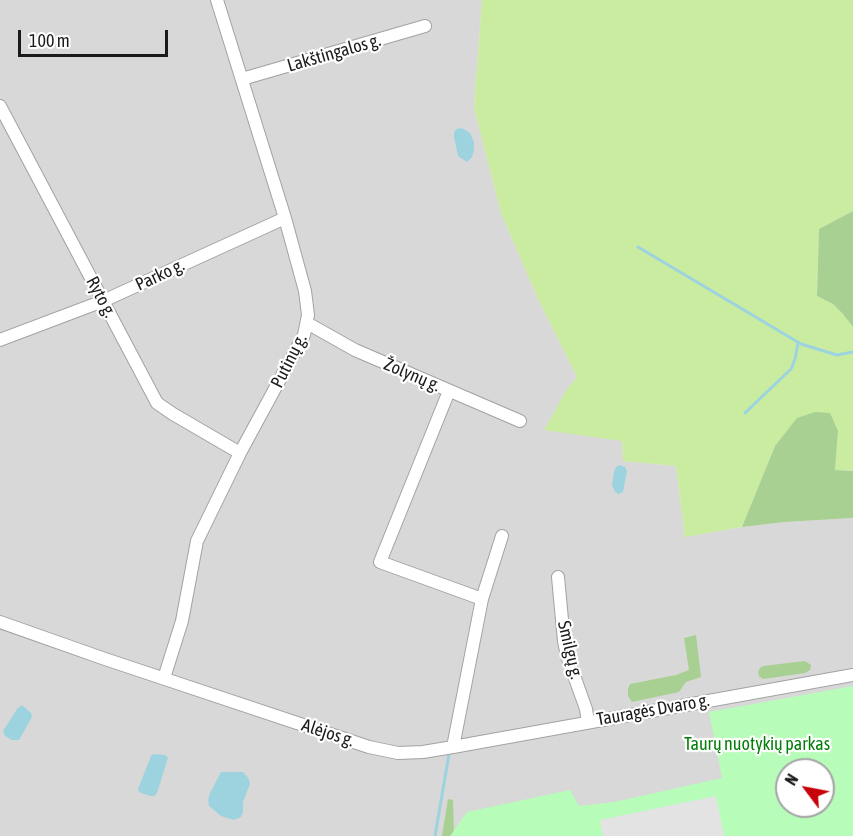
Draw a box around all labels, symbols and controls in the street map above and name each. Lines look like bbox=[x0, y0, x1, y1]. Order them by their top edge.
scale bar bbox=[21, 18, 171, 56]
street label: Lakštingalos g. bbox=[285, 29, 383, 77]
text: 100 m bbox=[29, 30, 70, 51]
street label: Parko g. bbox=[132, 254, 188, 296]
street label: Ryto g. bbox=[81, 273, 121, 321]
street label: Putinų g. bbox=[266, 330, 312, 392]
street label: Žolynų g. bbox=[380, 353, 444, 397]
street label: Smilgų g. bbox=[553, 619, 587, 681]
street label: Tauragės Dvaro g. bbox=[595, 689, 711, 731]
street label: Alėjos g. bbox=[299, 714, 357, 752]
park label: Taurų nuotykių parkas bbox=[684, 733, 830, 755]
north arrow bbox=[775, 758, 835, 818]
text: N bbox=[781, 771, 802, 788]

